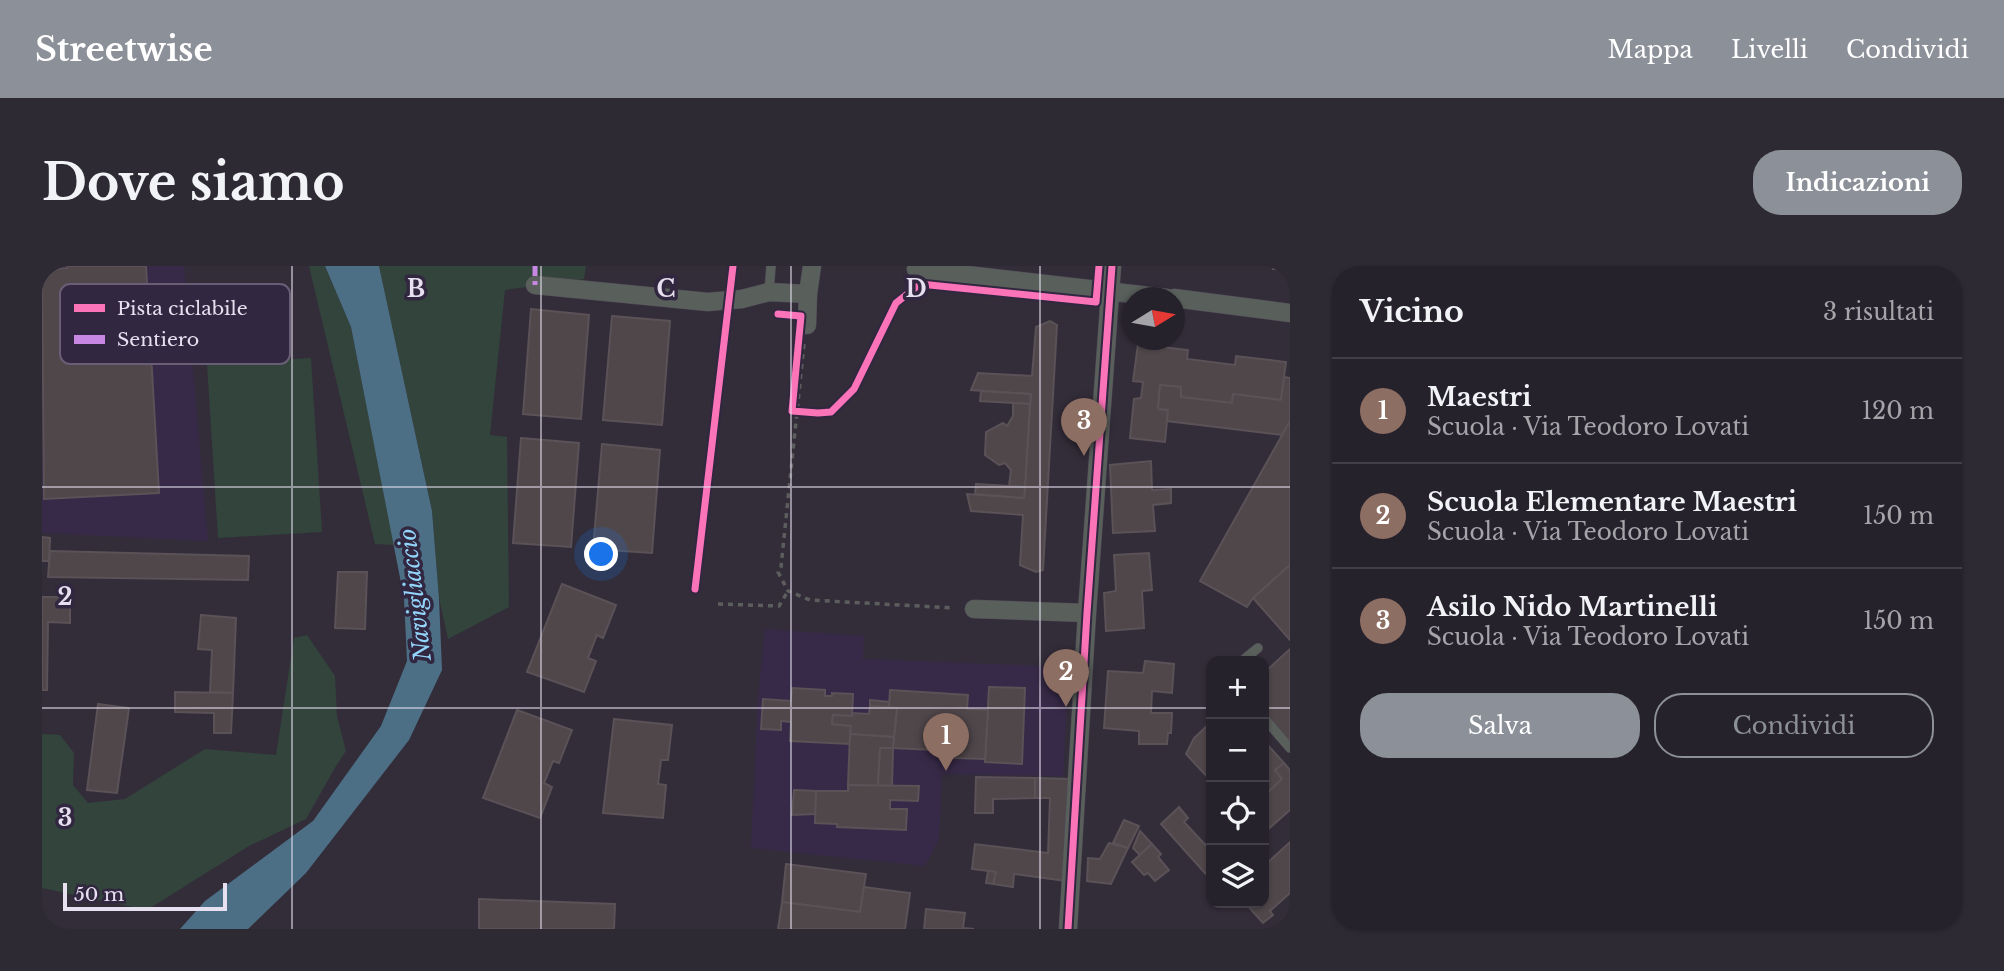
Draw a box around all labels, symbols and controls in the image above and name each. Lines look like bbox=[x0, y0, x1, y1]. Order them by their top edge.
text: Streetwise bbox=[35, 29, 213, 70]
text: Mappa bbox=[1608, 35, 1693, 64]
text: Livelli bbox=[1731, 35, 1808, 64]
text: Condividi bbox=[1846, 35, 1969, 64]
button: Indicazioni bbox=[1753, 150, 1962, 215]
text: Dove siamo bbox=[42, 152, 345, 213]
text: B bbox=[407, 275, 425, 303]
text: C bbox=[657, 275, 675, 303]
text: D bbox=[905, 275, 927, 303]
legend bbox=[60, 284, 290, 364]
north arrow bbox=[1122, 287, 1185, 350]
text: Vicino bbox=[1360, 293, 1464, 330]
text: Pista ciclabile bbox=[117, 297, 248, 320]
text: 3 risultati bbox=[1823, 298, 1934, 326]
text: Sentiero bbox=[117, 328, 199, 351]
text: Maestri bbox=[1427, 381, 1531, 413]
text: 1 bbox=[1378, 397, 1388, 425]
text: 120 m bbox=[1862, 397, 1934, 425]
pin: 3 bbox=[1061, 398, 1107, 456]
text: Scuola · Via Teodoro Lovati bbox=[1427, 413, 1749, 441]
text: Scuola Elementare Maestri bbox=[1427, 486, 1797, 518]
text: 2 bbox=[1376, 502, 1390, 530]
text: 150 m bbox=[1863, 502, 1934, 530]
text: Scuola · Via Teodoro Lovati bbox=[1427, 518, 1749, 546]
water label: Navigliaccio bbox=[393, 527, 437, 664]
your location bbox=[584, 537, 618, 571]
text: 2 bbox=[58, 583, 72, 611]
text: Asilo Nido Martinelli bbox=[1427, 591, 1717, 623]
text: 3 bbox=[1376, 607, 1390, 635]
text: 150 m bbox=[1863, 607, 1934, 635]
text: Scuola · Via Teodoro Lovati bbox=[1427, 623, 1749, 651]
pin: 2 bbox=[1043, 649, 1089, 707]
map controls bbox=[1206, 656, 1269, 908]
button: + bbox=[1206, 656, 1269, 719]
button: Salva bbox=[1360, 693, 1640, 758]
button: Condividi bbox=[1654, 693, 1934, 758]
pin: 1 bbox=[923, 713, 969, 771]
button: − bbox=[1206, 719, 1269, 782]
button: locate bbox=[1206, 782, 1269, 845]
text: 3 bbox=[58, 804, 72, 832]
button: layers bbox=[1206, 845, 1269, 908]
scale bar bbox=[63, 880, 228, 912]
text: 50 m bbox=[74, 883, 124, 906]

